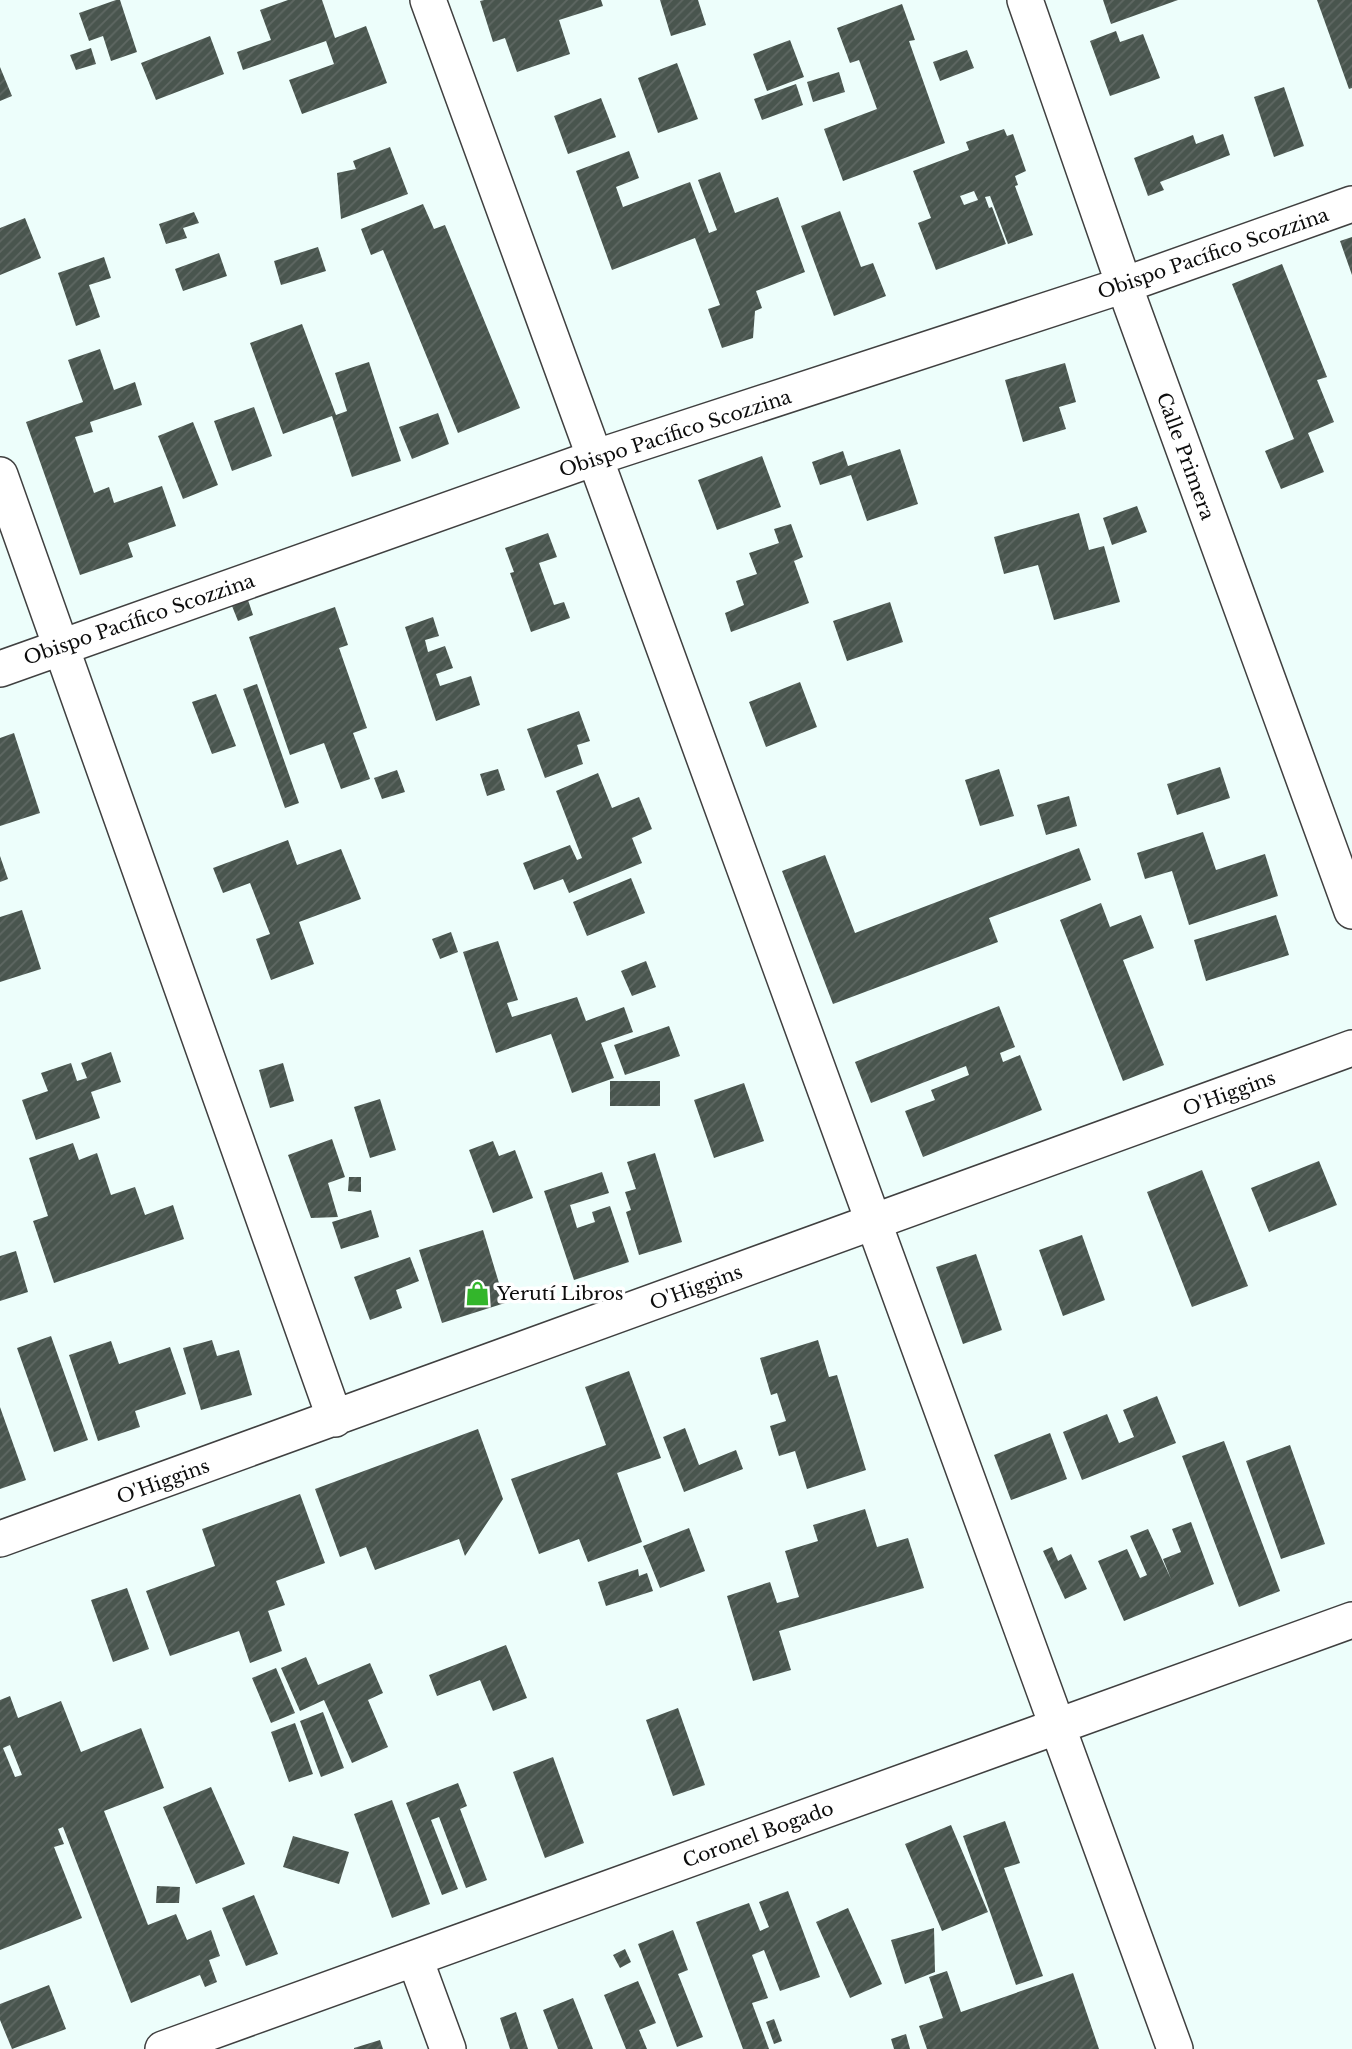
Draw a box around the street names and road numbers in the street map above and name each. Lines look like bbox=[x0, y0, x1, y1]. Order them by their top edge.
street label: Obispo Pacífico Scozzina bbox=[1095, 203, 1332, 304]
street label: Obispo Pacífico Scozzina bbox=[556, 385, 795, 482]
street label: Calle Primera bbox=[1152, 389, 1219, 523]
street label: Obispo Pacífico Scozzina bbox=[21, 569, 258, 670]
street label: O'Higgins bbox=[1180, 1066, 1279, 1121]
street label: O'Higgins bbox=[647, 1260, 746, 1315]
street label: O'Higgins bbox=[114, 1454, 213, 1509]
street label: Coronel Bogado bbox=[680, 1797, 837, 1872]

